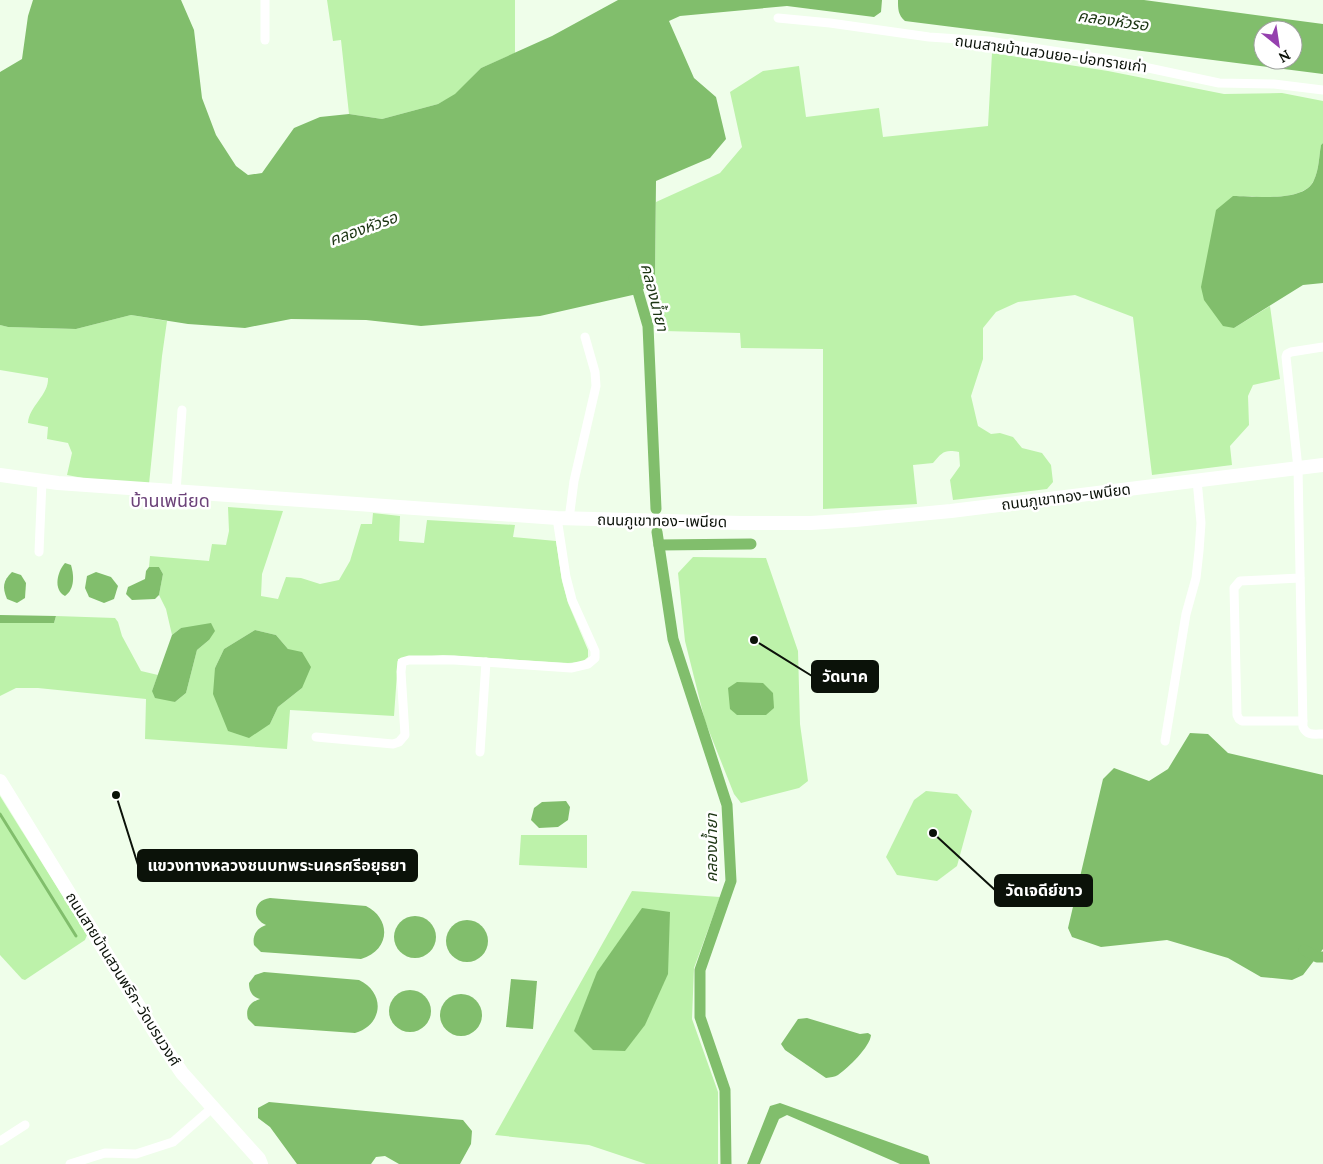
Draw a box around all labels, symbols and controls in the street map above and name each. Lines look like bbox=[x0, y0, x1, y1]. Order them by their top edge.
water label: คลองหัวรอ bbox=[1076, 5, 1150, 35]
north arrow bbox=[1253, 20, 1303, 70]
street label: ถนนสายบ้านสวนยอ-บ่อทรายเก่า bbox=[954, 31, 1148, 76]
text: N bbox=[1275, 46, 1294, 67]
water label: คลองหัวรอ bbox=[326, 206, 401, 250]
water label: คลองน้ำยา bbox=[637, 261, 674, 334]
street label: ถนนภูเขาทอง-เพนียด bbox=[1000, 479, 1132, 514]
district label: บ้านเพนียด bbox=[130, 489, 210, 512]
street label: ถนนภูเขาทอง-เพนียด bbox=[597, 510, 727, 531]
callout: วัดนาค bbox=[812, 661, 878, 692]
text: วัดนาค bbox=[822, 666, 868, 686]
water label: คลองน้ำยา bbox=[700, 812, 721, 883]
callout: แขวงทางหลวงชนบทพระนครศรีอยุธยา bbox=[138, 850, 417, 881]
text: แขวงทางหลวงชนบทพระนครศรีอยุธยา bbox=[148, 855, 407, 875]
callout: วัดเจดีย์ขาว bbox=[995, 875, 1092, 906]
text: วัดเจดีย์ขาว bbox=[1005, 880, 1083, 900]
street label: ถนนสายบ้านสวนพริก-วัดบรมวงศ์ bbox=[62, 888, 185, 1069]

